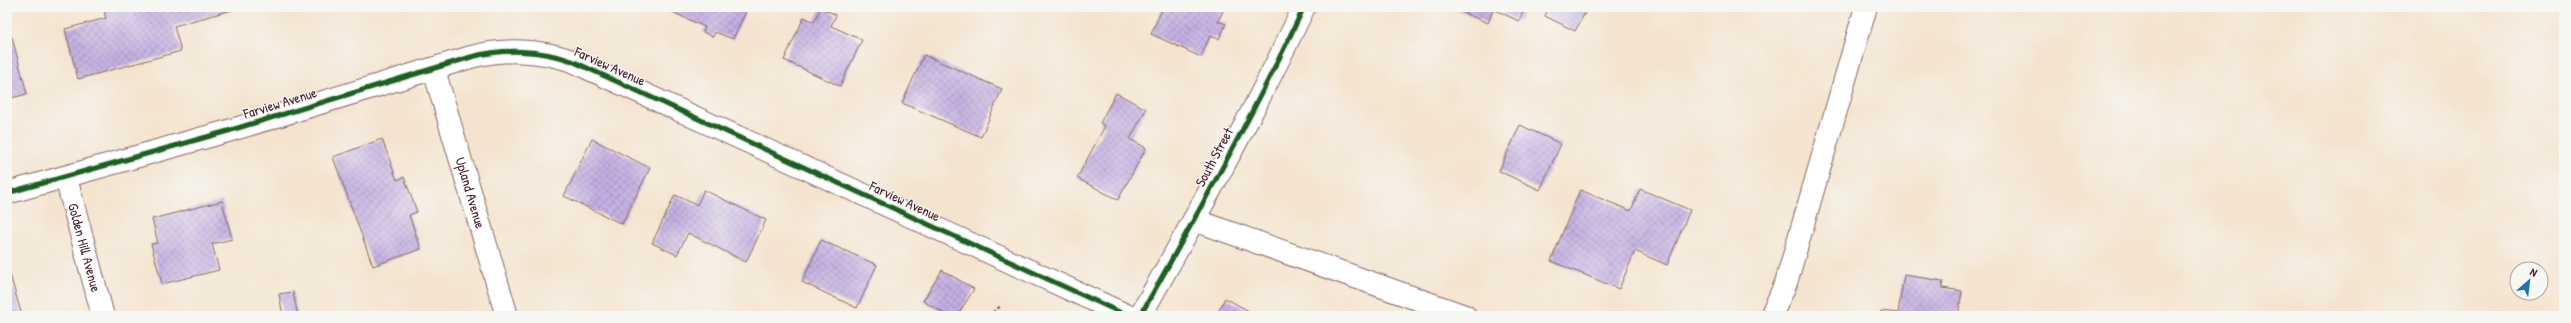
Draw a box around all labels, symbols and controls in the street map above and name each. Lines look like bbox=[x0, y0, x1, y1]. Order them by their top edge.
street label: Farview Avenue bbox=[571, 41, 649, 90]
street label: Farview Avenue bbox=[240, 82, 319, 123]
street label: South Street bbox=[1190, 124, 1237, 190]
street label: Upland Avenue bbox=[451, 155, 491, 231]
street label: Farview Avenue bbox=[866, 176, 944, 225]
street label: Golden Hill Avenue bbox=[64, 201, 106, 294]
north arrow bbox=[2509, 261, 2549, 301]
text: N bbox=[2528, 265, 2540, 280]

